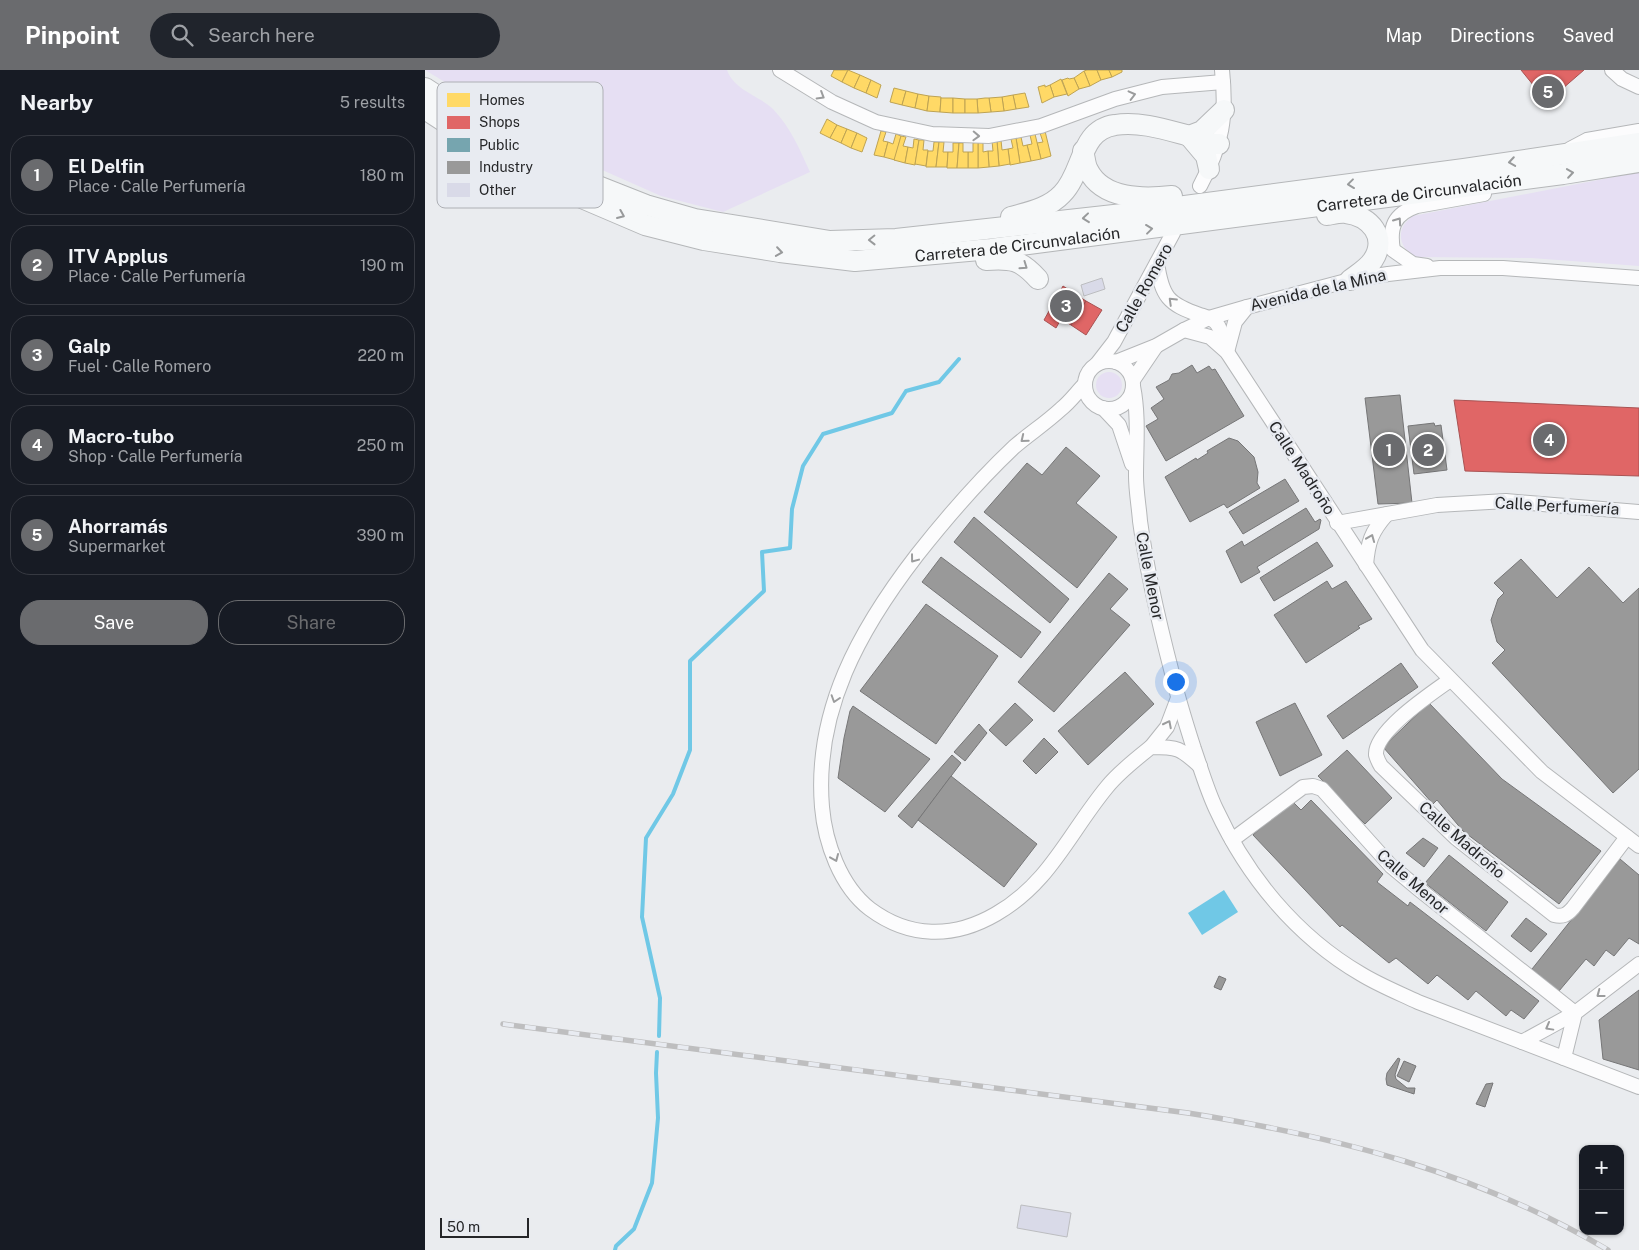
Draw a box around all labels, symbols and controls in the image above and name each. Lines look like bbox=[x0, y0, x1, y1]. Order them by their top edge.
search box bbox=[150, 13, 500, 58]
text: Pinpoint bbox=[25, 21, 120, 49]
icon: search bbox=[168, 21, 196, 49]
text: Search here bbox=[208, 24, 315, 46]
text: Map bbox=[1385, 25, 1422, 46]
text: Directions bbox=[1450, 25, 1535, 46]
text: Saved bbox=[1563, 25, 1614, 46]
pin: 5 bbox=[1532, 73, 1564, 111]
legend bbox=[437, 82, 603, 208]
one-way arrow bbox=[816, 89, 825, 99]
text: Nearby bbox=[20, 90, 93, 115]
one-way arrow bbox=[1128, 90, 1137, 101]
text: Homes bbox=[479, 92, 525, 108]
text: 5 results bbox=[340, 93, 405, 112]
text: Shops bbox=[479, 114, 520, 130]
one-way arrow bbox=[972, 130, 980, 141]
text: Public bbox=[479, 137, 520, 153]
text: El Delfin bbox=[68, 155, 145, 177]
one-way arrow bbox=[1507, 156, 1516, 166]
text: Industry bbox=[479, 159, 534, 175]
text: 1 bbox=[34, 166, 40, 185]
text: 180 m bbox=[360, 166, 404, 185]
one-way arrow bbox=[1566, 169, 1575, 179]
street label: Carretera de Circunvalación bbox=[1316, 170, 1523, 216]
text: Place · Calle Perfumería bbox=[68, 177, 246, 196]
one-way arrow bbox=[1347, 178, 1355, 189]
text: Other bbox=[479, 182, 516, 198]
one-way arrow bbox=[616, 208, 625, 219]
one-way arrow bbox=[1081, 212, 1089, 223]
one-way arrow bbox=[1392, 217, 1401, 227]
street label: Carretera de Circunvalación bbox=[914, 223, 1121, 265]
one-way arrow bbox=[1145, 224, 1153, 235]
one-way arrow bbox=[868, 235, 876, 245]
street label: Calle Romero bbox=[1112, 240, 1176, 336]
text: ITV Applus bbox=[68, 245, 168, 267]
one-way arrow bbox=[775, 246, 783, 257]
text: 2 bbox=[32, 256, 42, 275]
text: 190 m bbox=[360, 256, 404, 275]
one-way arrow bbox=[1018, 260, 1028, 269]
street label: Avenida de la Mina bbox=[1248, 265, 1388, 315]
text: Place · Calle Perfumería bbox=[68, 267, 246, 286]
pin: 3 bbox=[1050, 287, 1082, 325]
one-way arrow bbox=[1169, 298, 1178, 307]
text: Galp bbox=[68, 335, 111, 357]
text: 3 bbox=[32, 346, 42, 365]
text: 220 m bbox=[357, 346, 404, 365]
text: Fuel · Calle Romero bbox=[68, 357, 211, 376]
street label: Calle Madroño bbox=[1265, 418, 1339, 518]
pin: 4 bbox=[1533, 421, 1565, 459]
text: Macro-tubo bbox=[68, 425, 174, 447]
pin: 1 bbox=[1373, 431, 1405, 469]
pin: 2 bbox=[1412, 431, 1444, 469]
one-way arrow bbox=[1021, 434, 1030, 442]
text: 4 bbox=[32, 436, 42, 455]
text: 250 m bbox=[357, 436, 404, 455]
text: Shop · Calle Perfumería bbox=[68, 447, 243, 466]
street label: Calle Perfumería bbox=[1494, 493, 1620, 519]
text: Ahorramás bbox=[68, 515, 168, 537]
text: 5 bbox=[32, 526, 42, 545]
text: 390 m bbox=[357, 526, 404, 545]
street label: Calle Menor bbox=[1132, 530, 1168, 622]
one-way arrow bbox=[1365, 534, 1375, 543]
text: Supermarket bbox=[68, 537, 165, 556]
one-way arrow bbox=[912, 553, 920, 562]
button: Save bbox=[20, 600, 208, 645]
button: Share bbox=[218, 600, 405, 645]
your location bbox=[1163, 669, 1189, 695]
one-way arrow bbox=[831, 695, 841, 703]
one-way arrow bbox=[1162, 720, 1172, 729]
street label: Calle Madroño bbox=[1415, 797, 1509, 883]
street label: Calle Menor bbox=[1373, 846, 1453, 918]
one-way arrow bbox=[830, 854, 840, 862]
one-way arrow bbox=[1596, 988, 1606, 997]
one-way arrow bbox=[1545, 1021, 1554, 1031]
map controls bbox=[1579, 1145, 1624, 1235]
button: + bbox=[1579, 1145, 1624, 1190]
button: − bbox=[1579, 1190, 1624, 1235]
scale bar bbox=[440, 1215, 529, 1238]
text: 50 m bbox=[447, 1219, 480, 1235]

